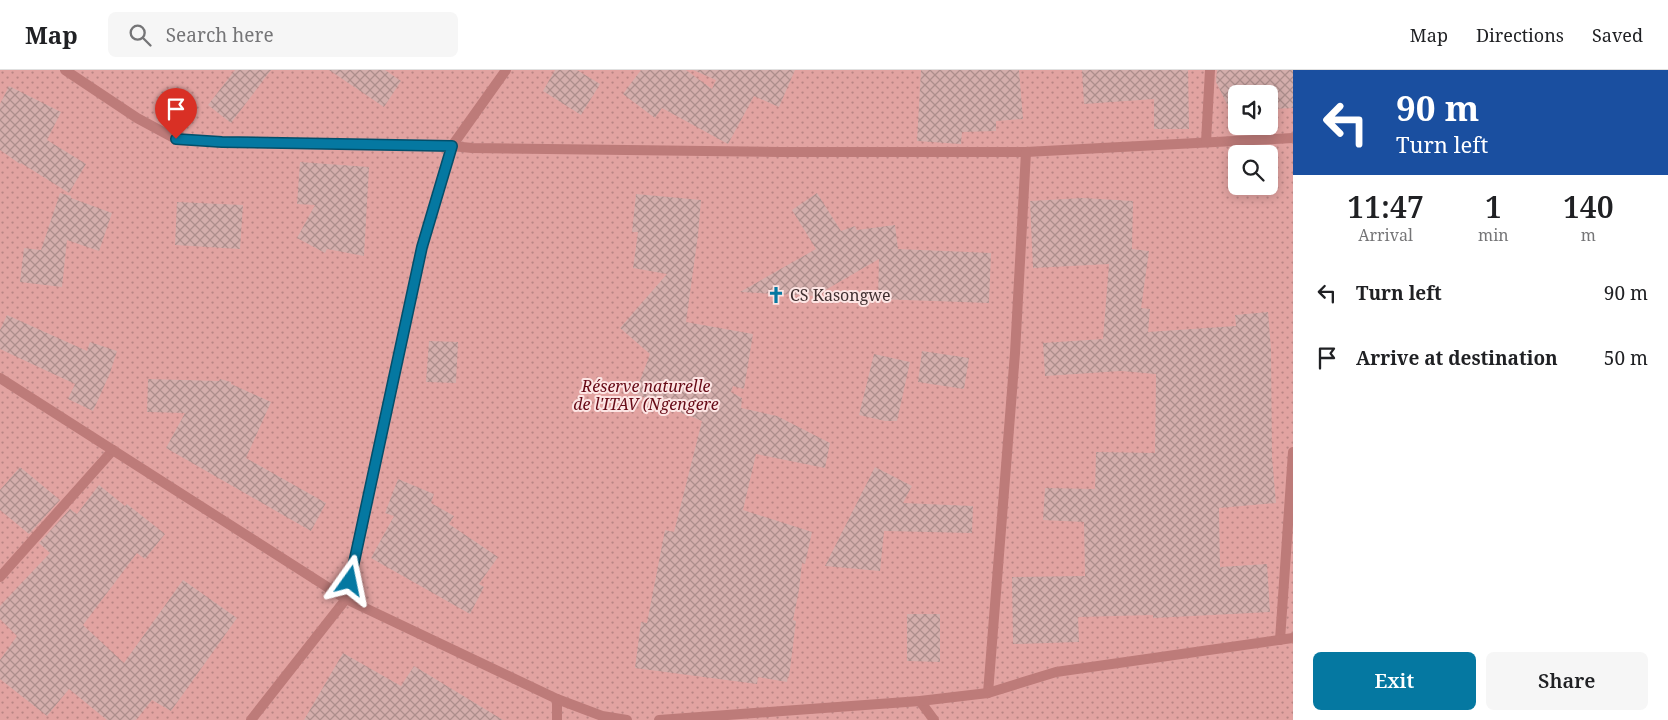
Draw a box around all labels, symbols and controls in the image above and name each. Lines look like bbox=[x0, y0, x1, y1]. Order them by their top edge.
search box bbox=[108, 12, 458, 57]
text: Map bbox=[25, 18, 78, 51]
icon: search bbox=[126, 21, 154, 49]
text: Search here bbox=[166, 22, 274, 48]
text: Map bbox=[1410, 23, 1448, 47]
text: Directions bbox=[1476, 23, 1564, 47]
text: Saved bbox=[1592, 23, 1643, 47]
text: 90 m bbox=[1396, 84, 1479, 131]
map controls bbox=[1228, 85, 1278, 195]
button: sound bbox=[1228, 85, 1278, 135]
pin bbox=[155, 88, 197, 139]
icon: left bbox=[1313, 90, 1378, 155]
icon: arrive bbox=[162, 95, 190, 123]
text: Turn left bbox=[1396, 129, 1488, 159]
button: search bbox=[1228, 145, 1278, 195]
text: 11:47 bbox=[1347, 186, 1424, 227]
text: 1 bbox=[1485, 186, 1502, 227]
text: 140 bbox=[1563, 186, 1614, 227]
text: Arrival bbox=[1358, 224, 1413, 246]
text: min bbox=[1478, 224, 1509, 246]
text: m bbox=[1581, 224, 1596, 246]
icon: left bbox=[1313, 279, 1341, 307]
text: Turn left bbox=[1356, 280, 1442, 306]
text: 90 m bbox=[1604, 280, 1648, 306]
place label: CS Kasongwe bbox=[790, 284, 891, 306]
church icon: CS Kasongwe bbox=[766, 285, 786, 305]
icon: arrive bbox=[1313, 344, 1341, 372]
text: Arrive at destination bbox=[1356, 345, 1558, 371]
text: 50 m bbox=[1604, 345, 1648, 371]
park label: Réserve naturelle de l'ITAV (Ngengere bbox=[573, 375, 719, 415]
position arrow bbox=[323, 554, 375, 606]
button: Exit bbox=[1313, 652, 1476, 710]
button: Share bbox=[1486, 652, 1648, 710]

